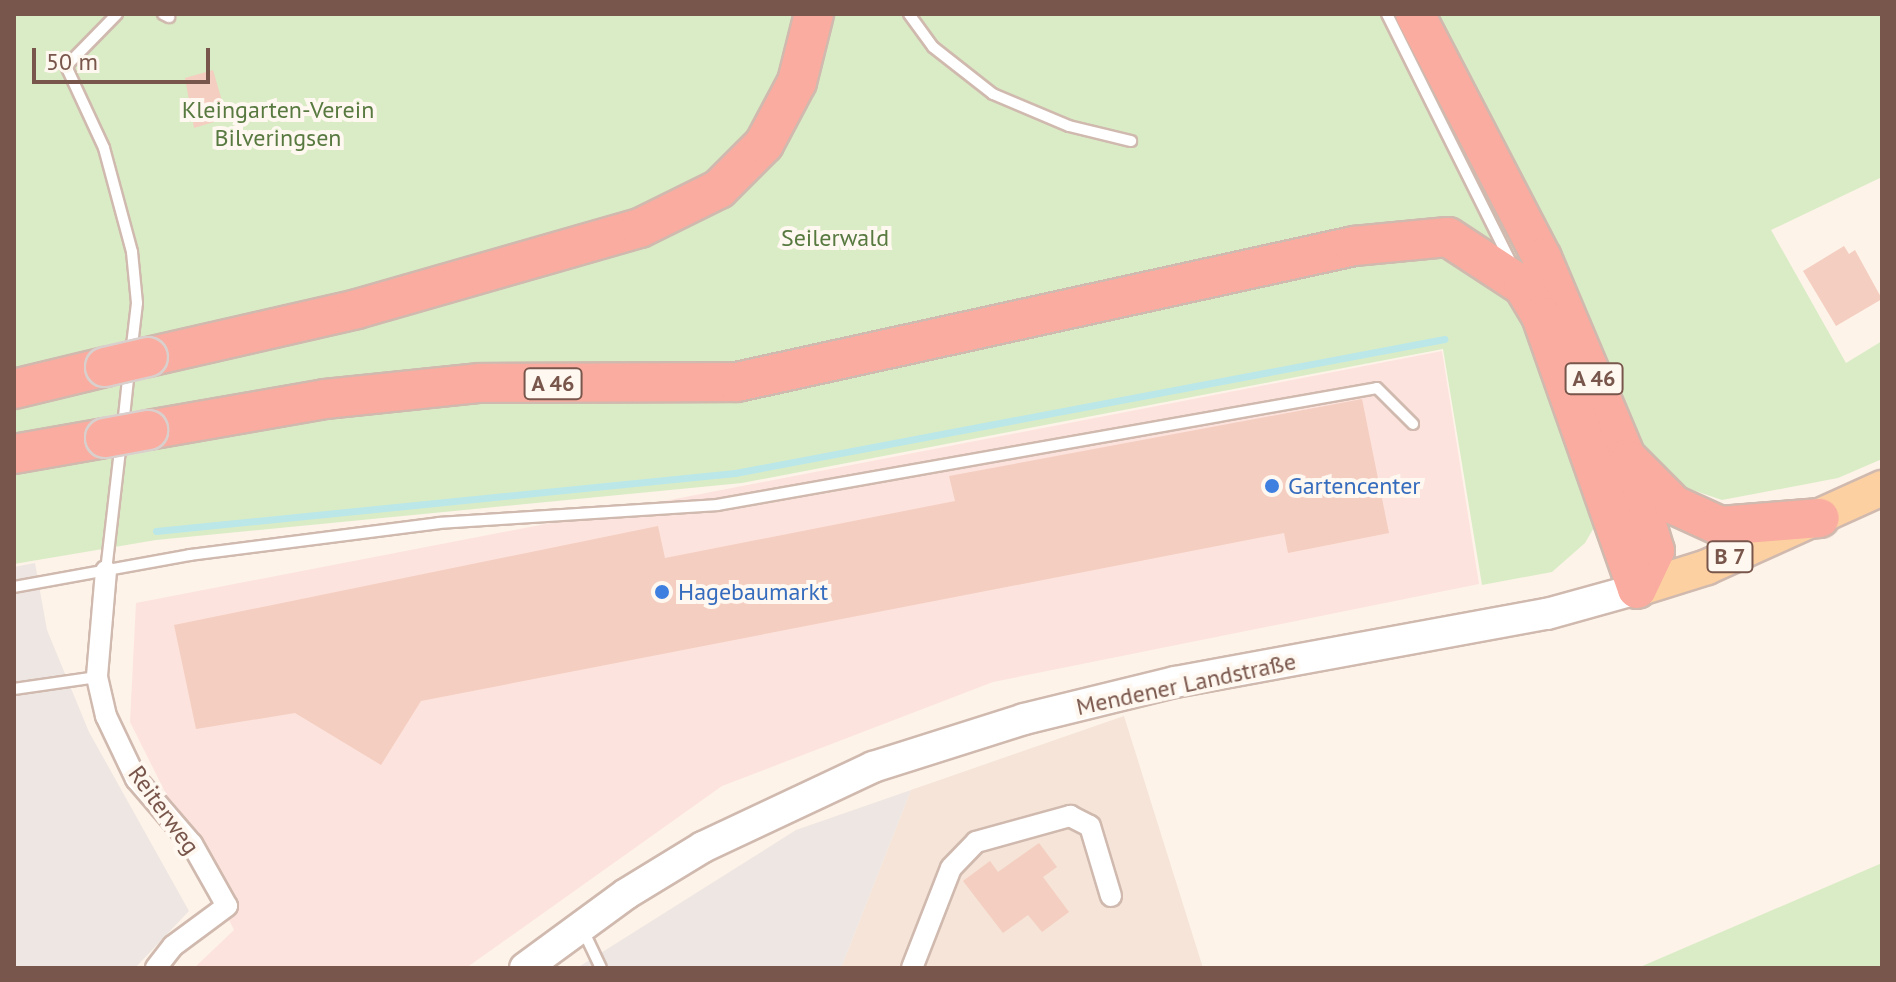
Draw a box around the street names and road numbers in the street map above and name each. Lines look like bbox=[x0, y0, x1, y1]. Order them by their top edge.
road number: A 46 bbox=[1564, 361, 1624, 397]
road number: A 46 bbox=[523, 366, 583, 402]
road number: B 7 bbox=[1706, 539, 1754, 575]
street label: Mendener Landstraße bbox=[1074, 647, 1298, 721]
street label: Reiterweg bbox=[122, 760, 206, 860]

